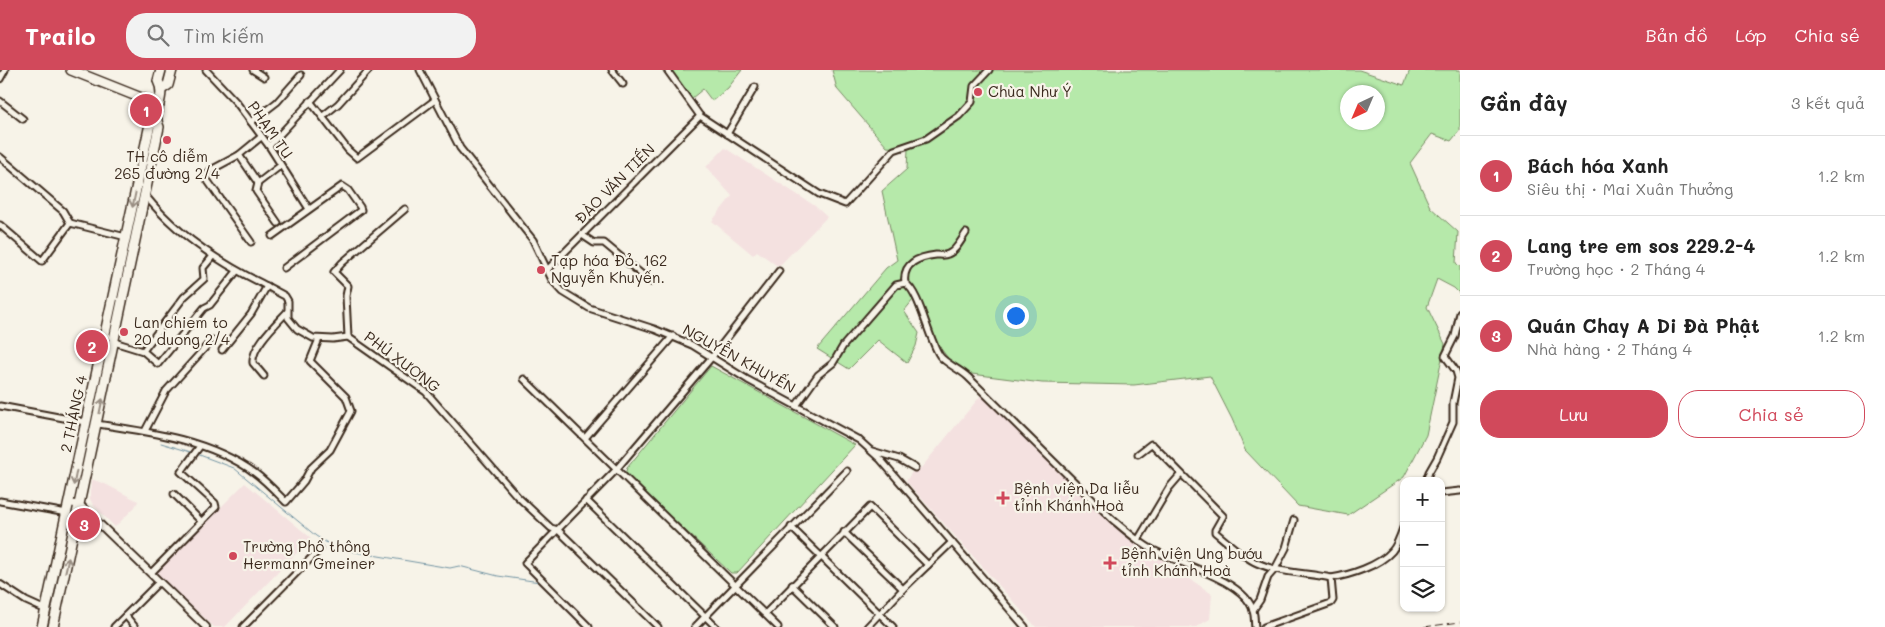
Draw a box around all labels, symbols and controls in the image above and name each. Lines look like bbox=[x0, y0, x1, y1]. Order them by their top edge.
search box bbox=[126, 13, 476, 58]
text: Trailo bbox=[25, 20, 96, 51]
icon: search bbox=[144, 21, 172, 49]
text: Tìm kiếm bbox=[184, 23, 264, 48]
text: Bản đồ bbox=[1646, 23, 1707, 47]
text: Lớp bbox=[1735, 23, 1767, 47]
text: Chia sẻ bbox=[1795, 23, 1860, 47]
place label: Chùa Như Ý bbox=[988, 81, 1072, 101]
north arrow bbox=[1340, 85, 1385, 130]
marker: Chùa Như Ý bbox=[972, 86, 984, 98]
text: Gần đây bbox=[1480, 89, 1568, 116]
pin: 1 bbox=[130, 91, 162, 129]
text: 3 kết quả bbox=[1791, 92, 1865, 113]
street label: PHẠM TU bbox=[244, 97, 298, 162]
marker: TH cô diễm 265 đường 2/4 bbox=[161, 134, 173, 146]
street label: ĐÀO VĂN TIẾN bbox=[570, 139, 659, 228]
place label: TH cô diễm 265 đường 2/4 bbox=[114, 146, 220, 183]
text: Bách hóa Xanh bbox=[1527, 153, 1668, 178]
text: 1 bbox=[1492, 165, 1500, 186]
text: 1.2 km bbox=[1818, 165, 1865, 186]
text: Siêu thị · Mai Xuân Thưởng bbox=[1527, 178, 1733, 199]
one-way arrow bbox=[129, 191, 138, 207]
text: Lang tre em sos 229.2-4 bbox=[1527, 233, 1755, 258]
text: 2 bbox=[1492, 245, 1500, 266]
text: 1.2 km bbox=[1818, 245, 1865, 266]
place label: Tạp hóa Đỏ. 162 Nguyễn Khuyến. bbox=[551, 250, 667, 287]
text: Trường học · 2 Tháng 4 bbox=[1527, 258, 1705, 279]
marker: Tạp hóa Đỏ. 162 Nguyễn Khuyến. bbox=[535, 264, 547, 276]
your location bbox=[1003, 303, 1029, 329]
place label: Lan chiem to 20 duong 2/4 bbox=[134, 312, 230, 349]
text: Quán Chay A Di Đà Phật bbox=[1527, 313, 1760, 338]
street label: NGUYỄN KHUYẾN bbox=[680, 318, 800, 397]
text: 3 bbox=[1491, 325, 1501, 346]
text: 1.2 km bbox=[1818, 325, 1865, 346]
marker: Lan chiem to 20 duong 2/4 bbox=[118, 326, 130, 338]
street label: PHÚ XƯƠNG bbox=[361, 326, 445, 396]
pin: 2 bbox=[76, 327, 108, 365]
text: Nhà hàng · 2 Tháng 4 bbox=[1527, 338, 1692, 359]
street label: 2 THÁNG 4 bbox=[55, 373, 91, 454]
button: Lưu bbox=[1480, 390, 1668, 438]
button: Chia sẻ bbox=[1678, 390, 1865, 438]
one-way arrow bbox=[97, 399, 106, 415]
one-way arrow bbox=[69, 470, 79, 486]
map controls bbox=[1400, 477, 1445, 612]
button: + bbox=[1400, 477, 1445, 522]
place label: Bệnh viện Da liễu tỉnh Khánh Hoà bbox=[1014, 478, 1139, 515]
marker: Bệnh viện Da liễu tỉnh Khánh Hoà bbox=[996, 491, 1010, 505]
pin: 3 bbox=[68, 505, 100, 543]
button: − bbox=[1400, 522, 1445, 567]
place label: Trường Phổ thông Hermann Gmeiner bbox=[243, 536, 375, 573]
place label: Bệnh viện Ung bướu tỉnh Khánh Hoà bbox=[1121, 543, 1263, 580]
marker: Trường Phổ thông Hermann Gmeiner bbox=[227, 550, 239, 562]
marker: Bệnh viện Ung bướu tỉnh Khánh Hoà bbox=[1103, 556, 1117, 570]
one-way arrow bbox=[62, 558, 72, 574]
button: layers bbox=[1400, 567, 1445, 612]

